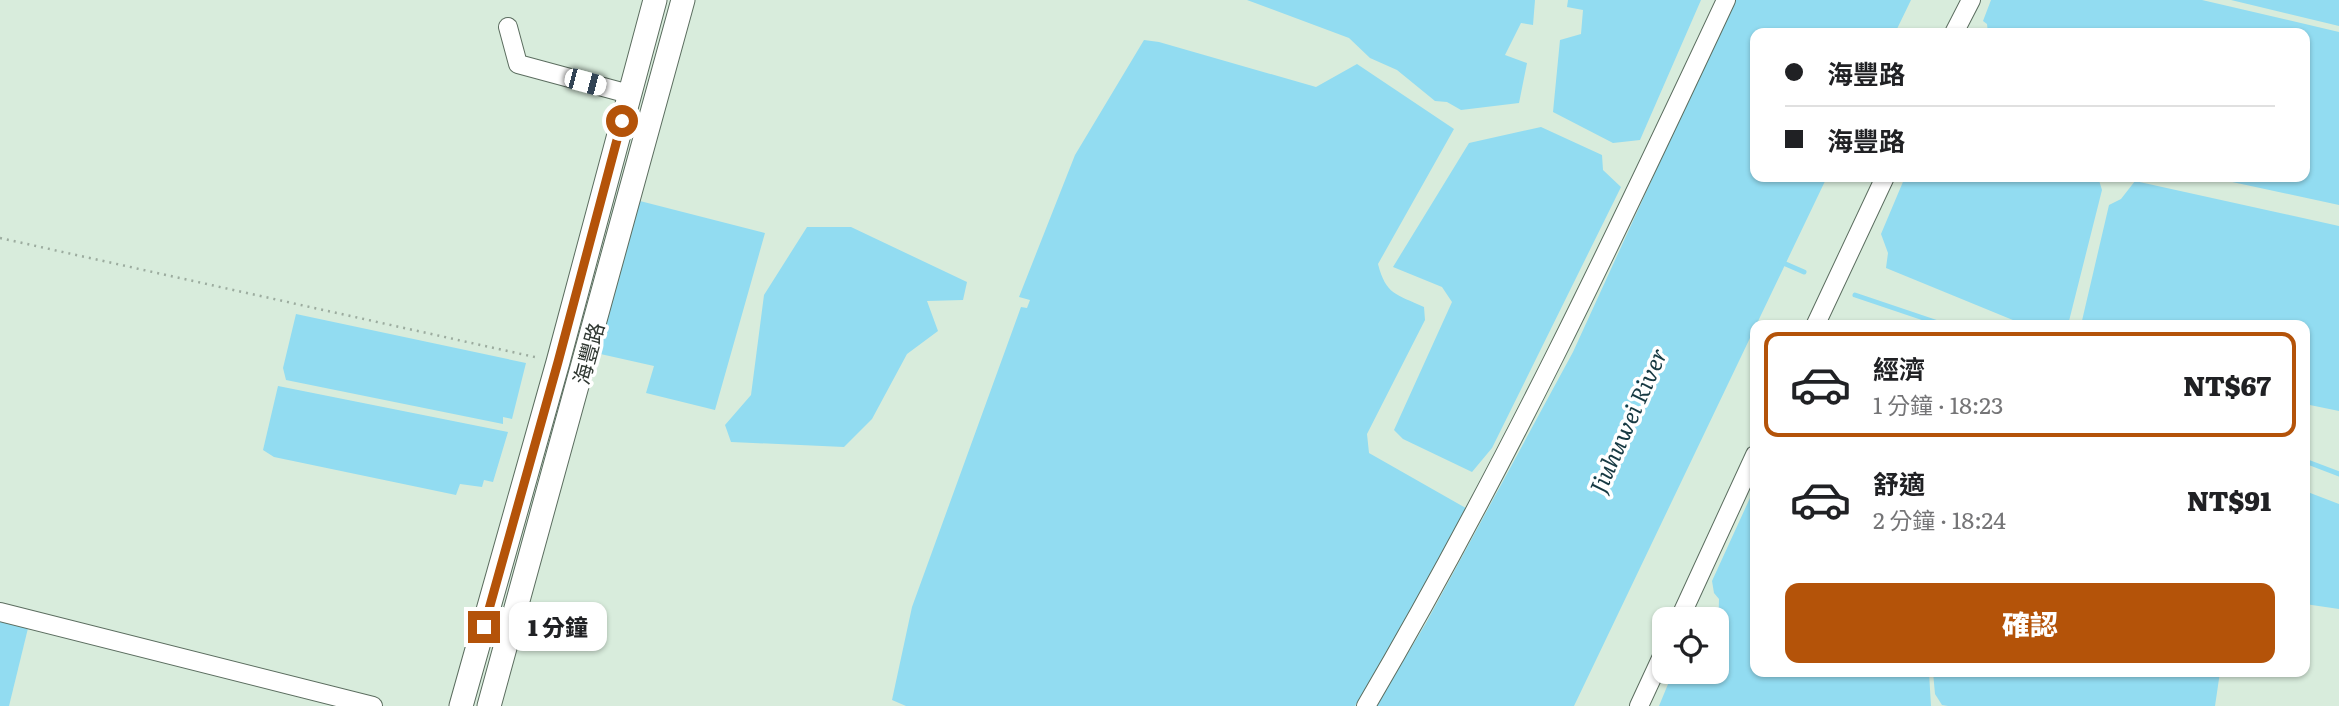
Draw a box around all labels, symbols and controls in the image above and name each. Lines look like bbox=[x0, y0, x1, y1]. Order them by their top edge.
text: 海豐路 bbox=[1827, 53, 1905, 92]
car bbox=[562, 66, 609, 98]
route start bbox=[606, 105, 638, 137]
text: 海豐路 bbox=[1827, 120, 1905, 159]
street label: 海豐路 bbox=[564, 319, 610, 387]
water label: Jiuhuwei River bbox=[1580, 342, 1674, 498]
text: 經濟 bbox=[1873, 348, 1925, 387]
icon: car bbox=[1789, 353, 1852, 416]
text: NT$67 bbox=[2183, 365, 2271, 404]
text: 1 分鐘 · 18:23 bbox=[1873, 387, 2003, 421]
text: 舒適 bbox=[1873, 463, 1925, 502]
icon: car bbox=[1789, 468, 1852, 531]
text: NT$91 bbox=[2187, 480, 2271, 519]
text: 2 分鐘 · 18:24 bbox=[1873, 502, 2006, 536]
button: 確認 bbox=[1785, 583, 2275, 663]
callout: 1 分鐘 bbox=[508, 602, 606, 652]
map controls bbox=[1652, 607, 1729, 684]
button: locate bbox=[1652, 607, 1729, 684]
text: 1 分鐘 bbox=[528, 609, 588, 643]
route end bbox=[468, 611, 500, 643]

